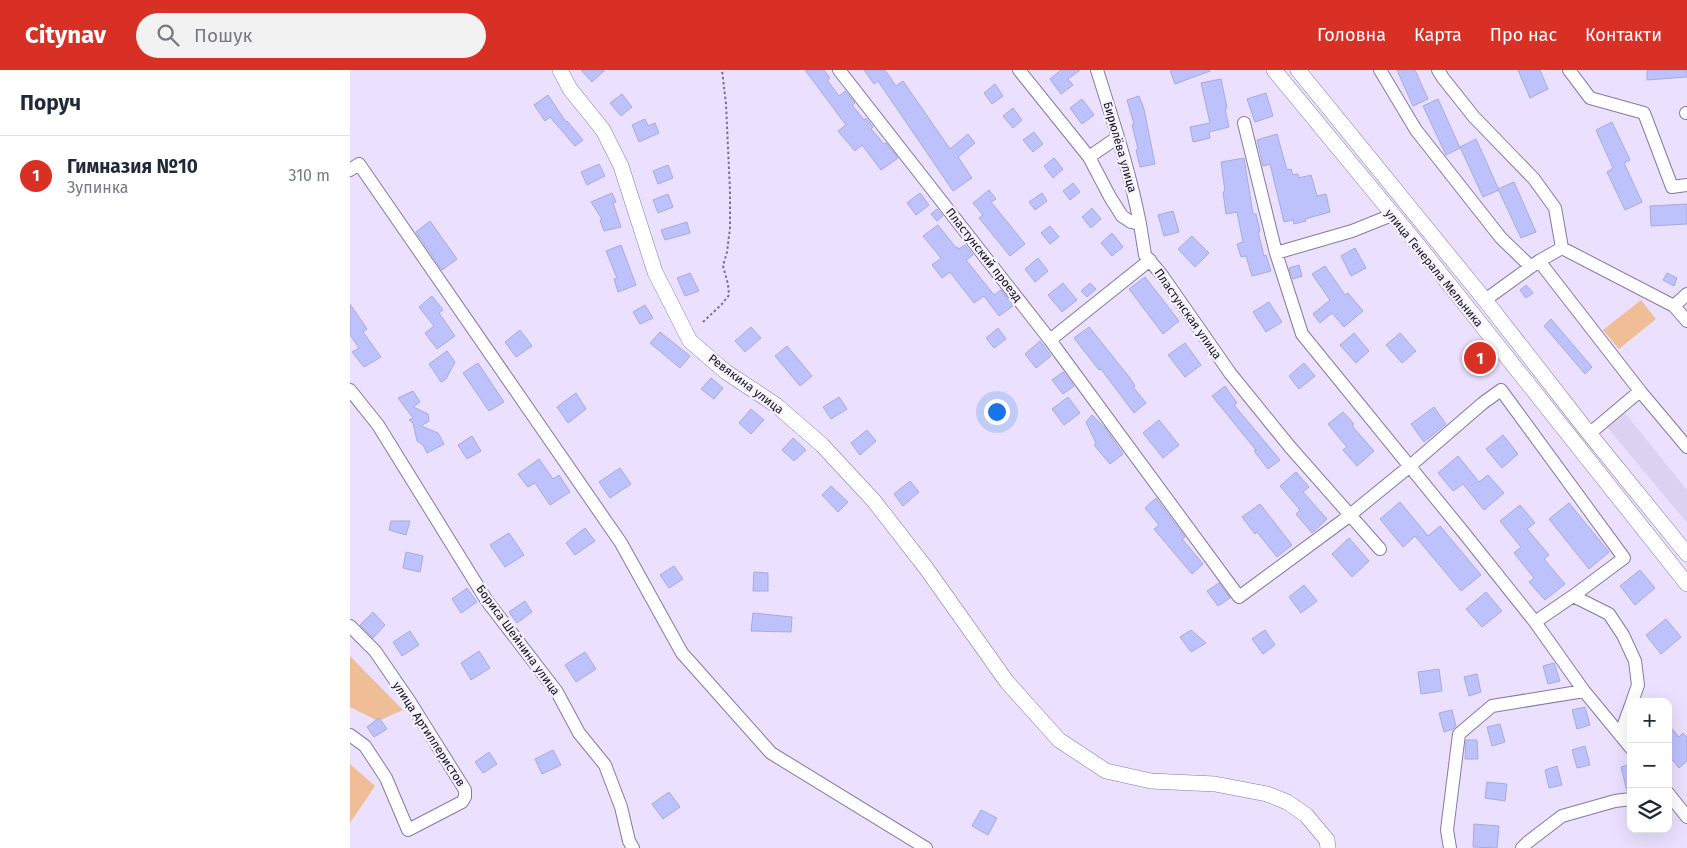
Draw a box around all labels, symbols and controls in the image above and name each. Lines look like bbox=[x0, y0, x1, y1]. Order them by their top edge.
search box bbox=[136, 13, 486, 58]
text: Citynav bbox=[25, 21, 106, 49]
icon: search bbox=[154, 21, 182, 49]
text: Пошук bbox=[194, 24, 252, 47]
text: Головна bbox=[1317, 24, 1386, 46]
text: Карта bbox=[1414, 24, 1462, 46]
text: Про нас bbox=[1490, 24, 1557, 46]
text: Контакти bbox=[1585, 24, 1662, 46]
text: Поруч bbox=[20, 90, 81, 116]
street label: Бирюлёва улица bbox=[1100, 100, 1140, 194]
text: Гимназия №10 bbox=[67, 155, 198, 178]
text: 1 bbox=[32, 166, 40, 185]
text: 310 m bbox=[289, 166, 330, 185]
text: Зупинка bbox=[67, 178, 129, 197]
street label: Пластунский проезд bbox=[943, 205, 1025, 305]
street label: улица Генерала Мельника bbox=[1382, 206, 1486, 330]
street label: Пластунская улица bbox=[1152, 266, 1224, 362]
pin: 1 bbox=[1464, 339, 1496, 377]
street label: Ревякина улица bbox=[706, 351, 786, 417]
your location bbox=[984, 399, 1010, 425]
street label: Бориса Шейнина улица bbox=[473, 582, 563, 698]
street label: улица Артиллеристов bbox=[390, 679, 468, 789]
map controls bbox=[1627, 698, 1672, 833]
button: + bbox=[1627, 698, 1672, 743]
button: − bbox=[1627, 743, 1672, 788]
button: layers bbox=[1627, 788, 1672, 833]

